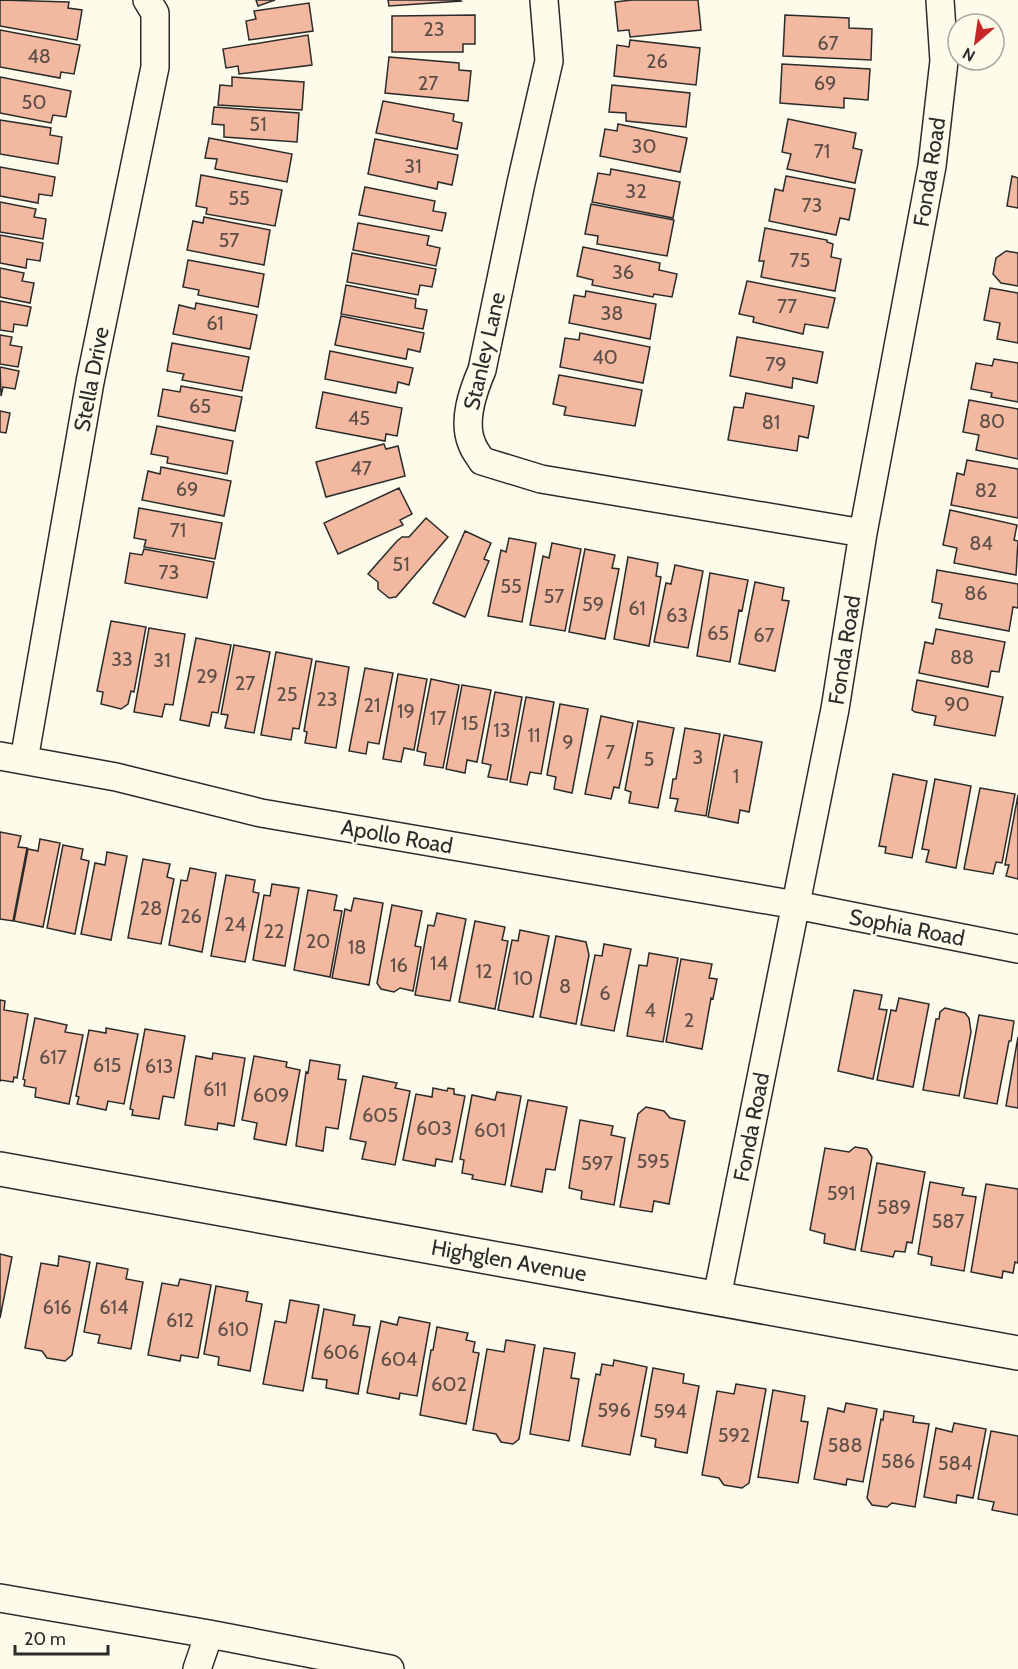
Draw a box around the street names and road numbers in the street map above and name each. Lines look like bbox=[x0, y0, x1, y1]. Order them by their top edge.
street label: Fonda Road bbox=[908, 115, 951, 229]
street label: Stanley Lane bbox=[458, 289, 511, 413]
street label: Stella Drive bbox=[68, 324, 115, 434]
street label: Fonda Road bbox=[823, 593, 866, 707]
street label: Apollo Road bbox=[339, 813, 455, 860]
street label: Sophia Road bbox=[847, 903, 967, 952]
street label: Fonda Road bbox=[728, 1070, 775, 1184]
street label: Highglen Avenue bbox=[429, 1234, 589, 1287]

